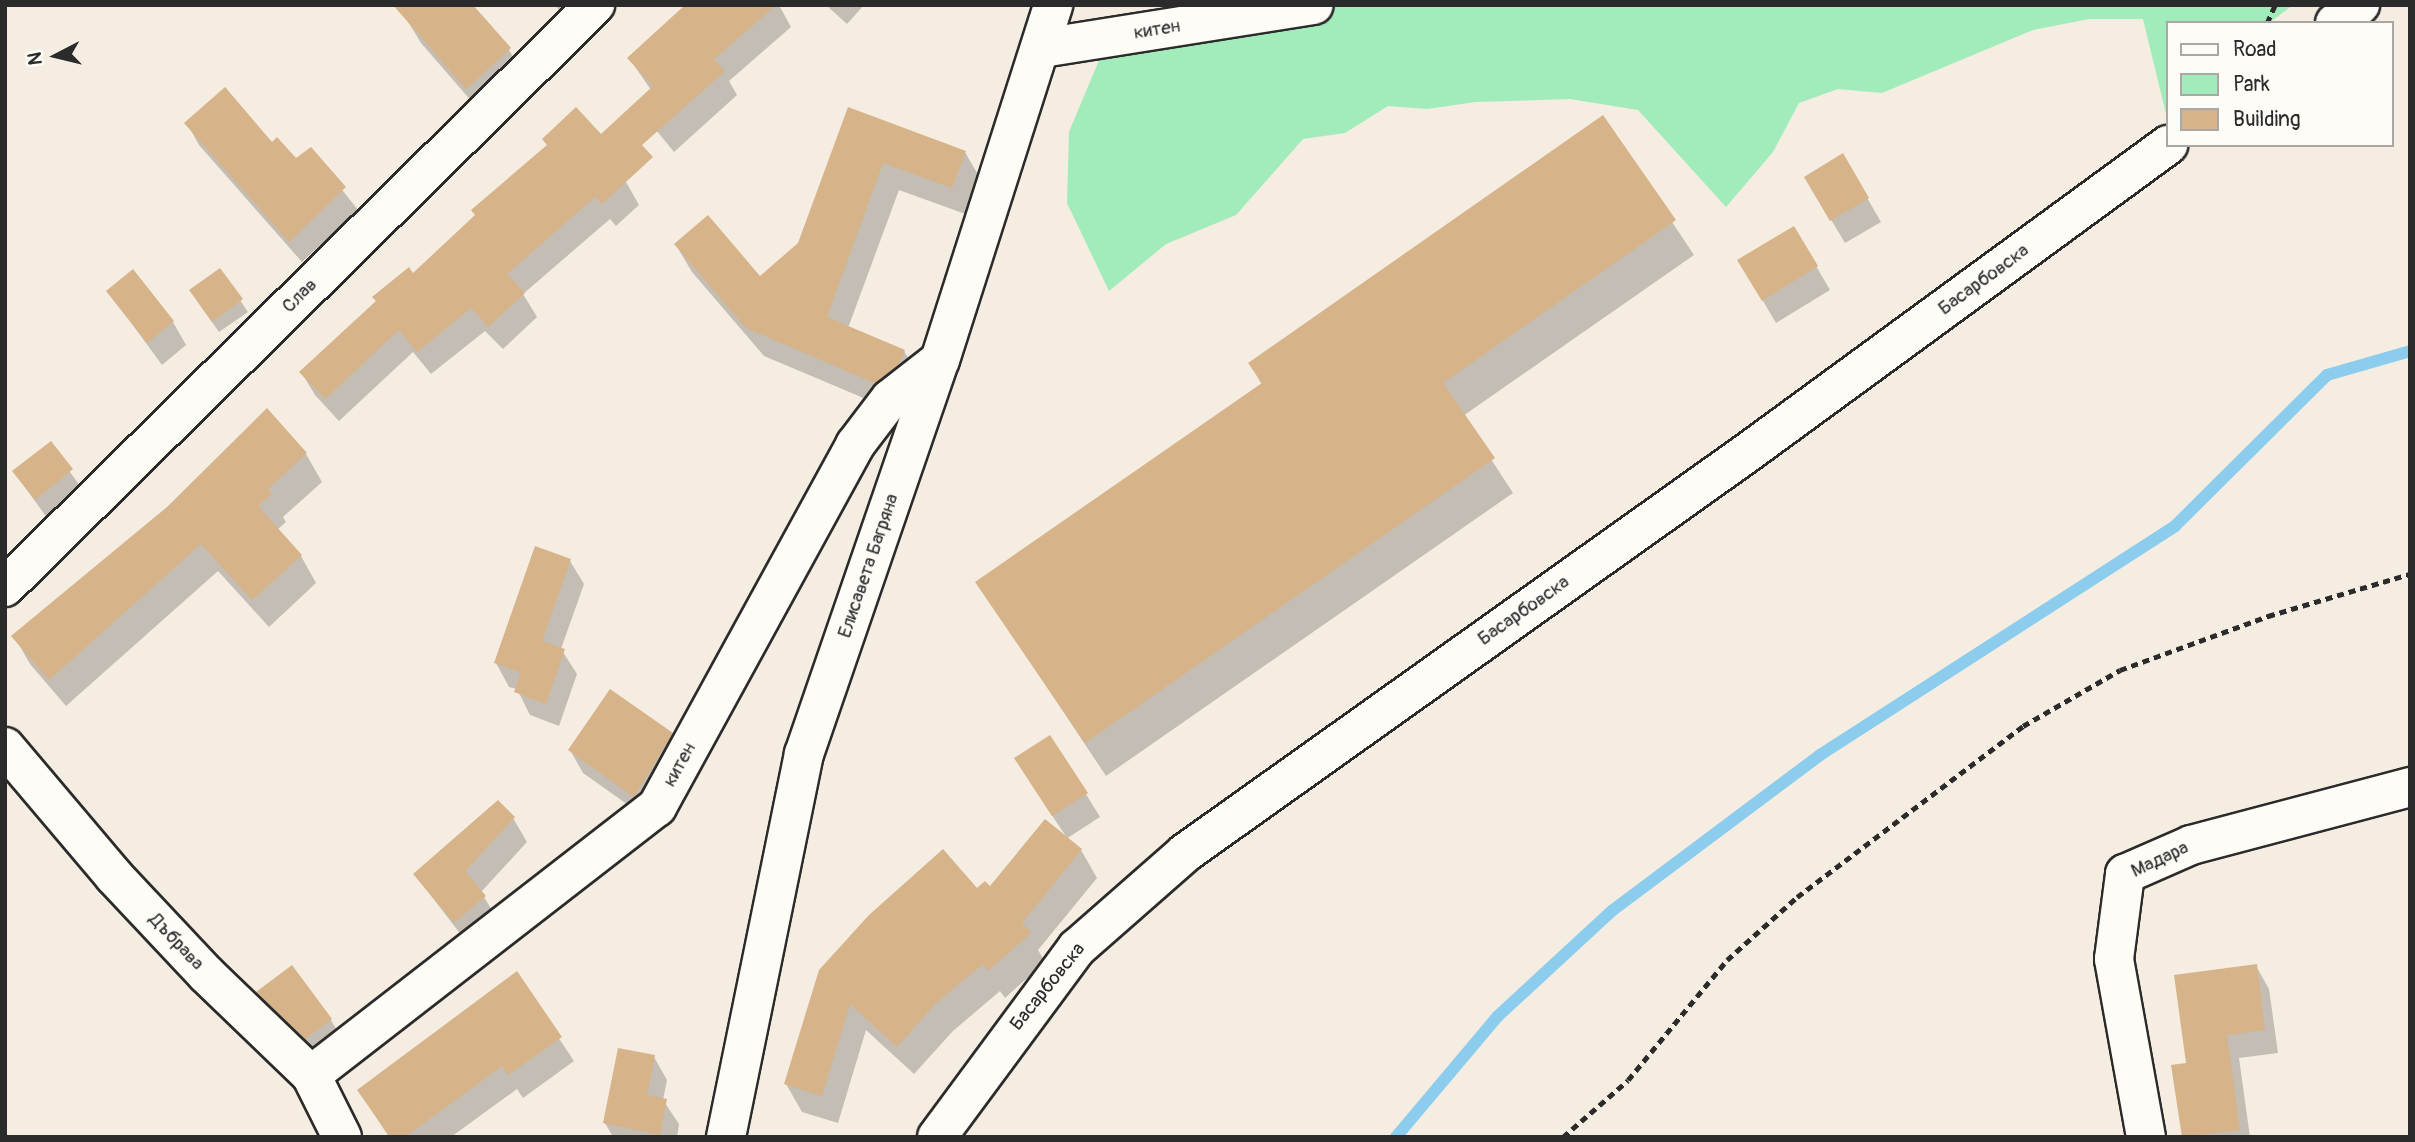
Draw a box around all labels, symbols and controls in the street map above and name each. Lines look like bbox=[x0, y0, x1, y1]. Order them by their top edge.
street label: китен bbox=[1132, 15, 1182, 45]
north arrow bbox=[21, 21, 91, 91]
legend bbox=[2166, 21, 2394, 147]
text: Road bbox=[2233, 36, 2277, 63]
text: N bbox=[22, 51, 48, 66]
text: Park bbox=[2233, 71, 2270, 98]
text: Building bbox=[2233, 106, 2300, 133]
street label: Басарбовска bbox=[1934, 239, 2034, 321]
street label: Слав bbox=[278, 274, 322, 318]
street label: Елисавета Багряна bbox=[834, 491, 904, 641]
street label: Басарбовска bbox=[1474, 571, 1574, 651]
street label: китен bbox=[659, 739, 701, 791]
street label: Мадара bbox=[2128, 837, 2192, 883]
street label: Дъбрава bbox=[144, 909, 208, 975]
street label: Басарбовска bbox=[1006, 938, 1090, 1036]

